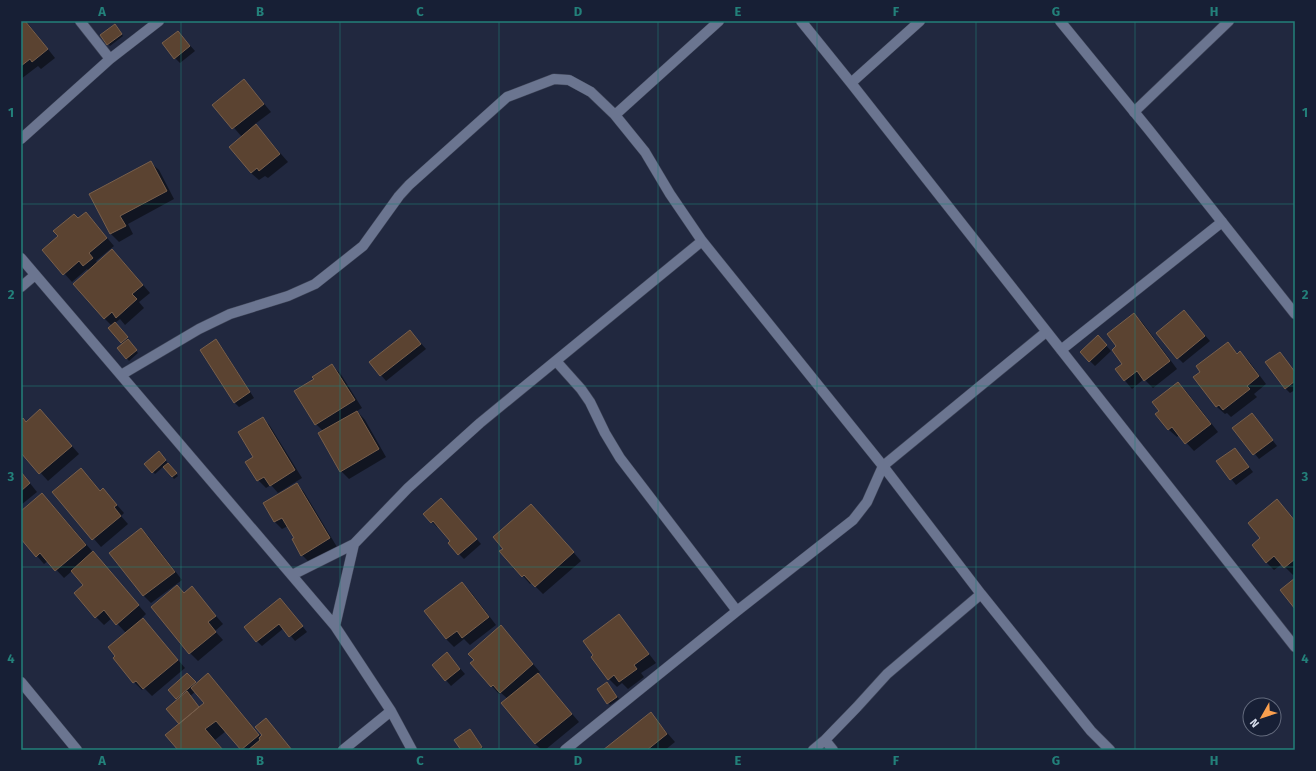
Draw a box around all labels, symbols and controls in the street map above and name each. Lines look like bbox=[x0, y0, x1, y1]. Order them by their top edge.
text: A bbox=[97, 4, 106, 19]
text: B bbox=[256, 4, 264, 19]
text: C bbox=[416, 4, 424, 19]
text: D bbox=[574, 4, 583, 19]
text: E bbox=[735, 4, 742, 19]
text: F bbox=[893, 4, 900, 19]
text: G bbox=[1052, 4, 1060, 19]
text: H bbox=[1210, 4, 1218, 19]
text: 1 bbox=[8, 105, 14, 120]
text: 1 bbox=[1302, 105, 1308, 120]
text: 2 bbox=[8, 287, 15, 302]
text: 2 bbox=[1302, 287, 1309, 302]
text: 3 bbox=[7, 469, 15, 484]
text: 3 bbox=[1301, 469, 1309, 484]
text: 4 bbox=[7, 651, 15, 666]
text: 4 bbox=[1301, 651, 1309, 666]
north arrow bbox=[1242, 697, 1282, 737]
text: N bbox=[1247, 716, 1262, 730]
text: A bbox=[97, 753, 106, 768]
text: B bbox=[256, 753, 264, 768]
text: C bbox=[416, 753, 424, 768]
text: D bbox=[574, 753, 583, 768]
text: E bbox=[735, 753, 742, 768]
text: F bbox=[893, 753, 900, 768]
text: G bbox=[1052, 753, 1060, 768]
text: H bbox=[1210, 753, 1218, 768]

